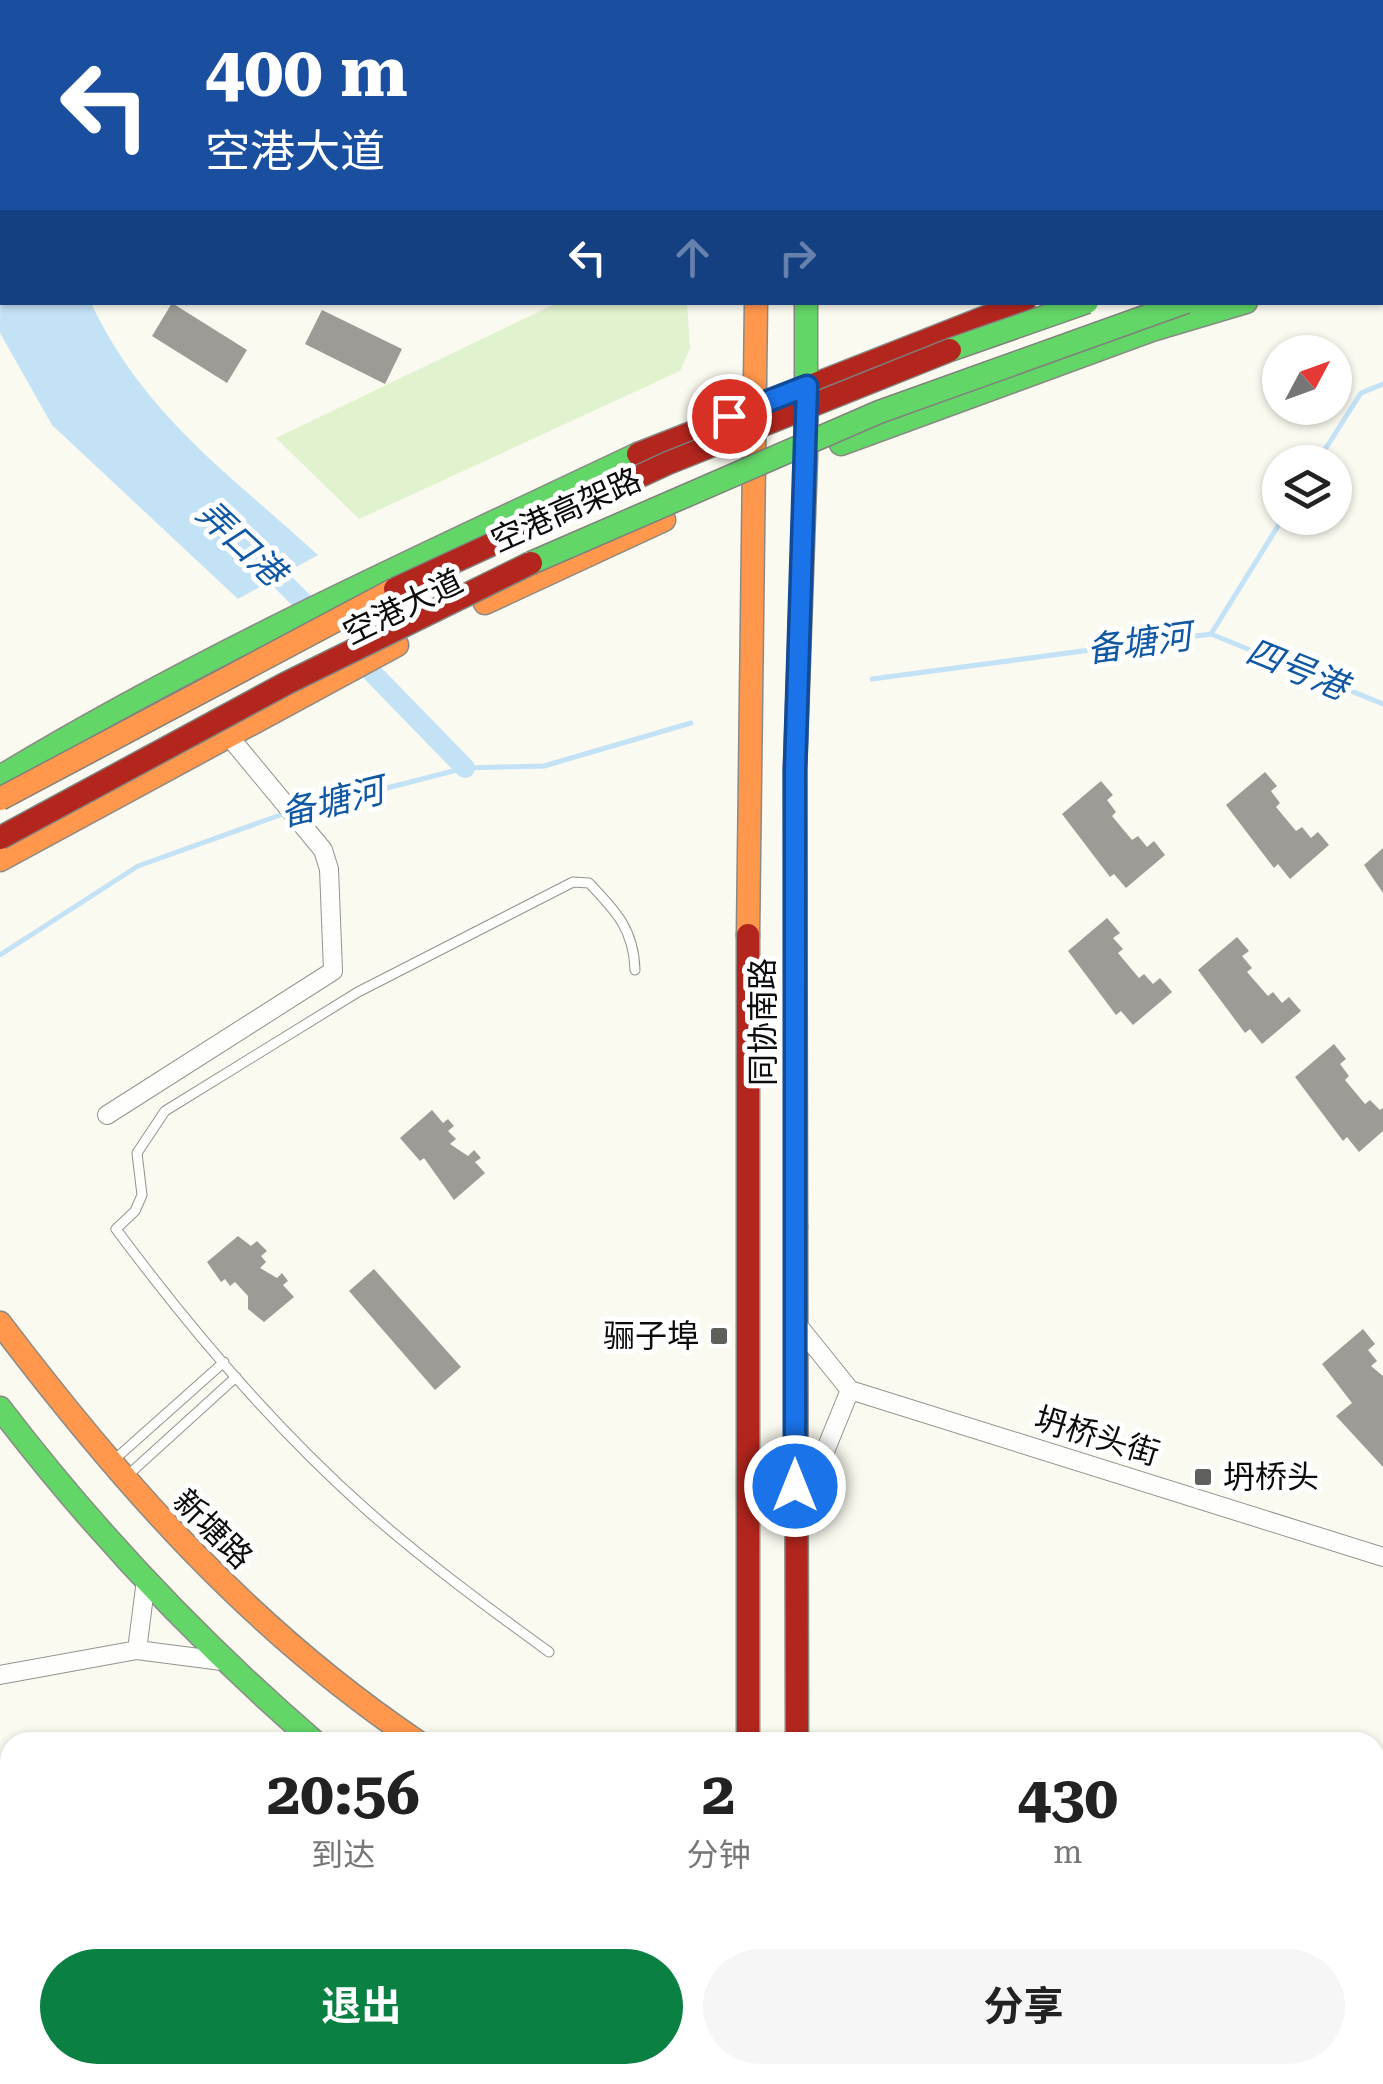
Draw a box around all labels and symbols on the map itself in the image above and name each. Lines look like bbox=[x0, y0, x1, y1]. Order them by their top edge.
north arrow bbox=[1262, 335, 1352, 425]
pin bbox=[687, 374, 772, 459]
street label: 空港高架路 bbox=[485, 460, 647, 560]
water label: 弄口港 bbox=[188, 493, 297, 598]
street label: 空港大道 bbox=[337, 562, 469, 652]
water label: 备塘河 bbox=[1084, 615, 1200, 671]
water label: 四号港 bbox=[1240, 631, 1358, 710]
water label: 备塘河 bbox=[276, 768, 394, 835]
street label: 同协南路 bbox=[744, 958, 782, 1086]
place label: 骊子埠 bbox=[603, 1317, 699, 1355]
marker: 骊子埠 bbox=[708, 1325, 730, 1347]
street label: 坍桥头街 bbox=[1030, 1399, 1164, 1473]
position arrow bbox=[743, 1434, 847, 1538]
place label: 坍桥头 bbox=[1223, 1458, 1319, 1496]
marker: 坍桥头 bbox=[1192, 1466, 1214, 1488]
street label: 新塘路 bbox=[166, 1482, 260, 1576]

